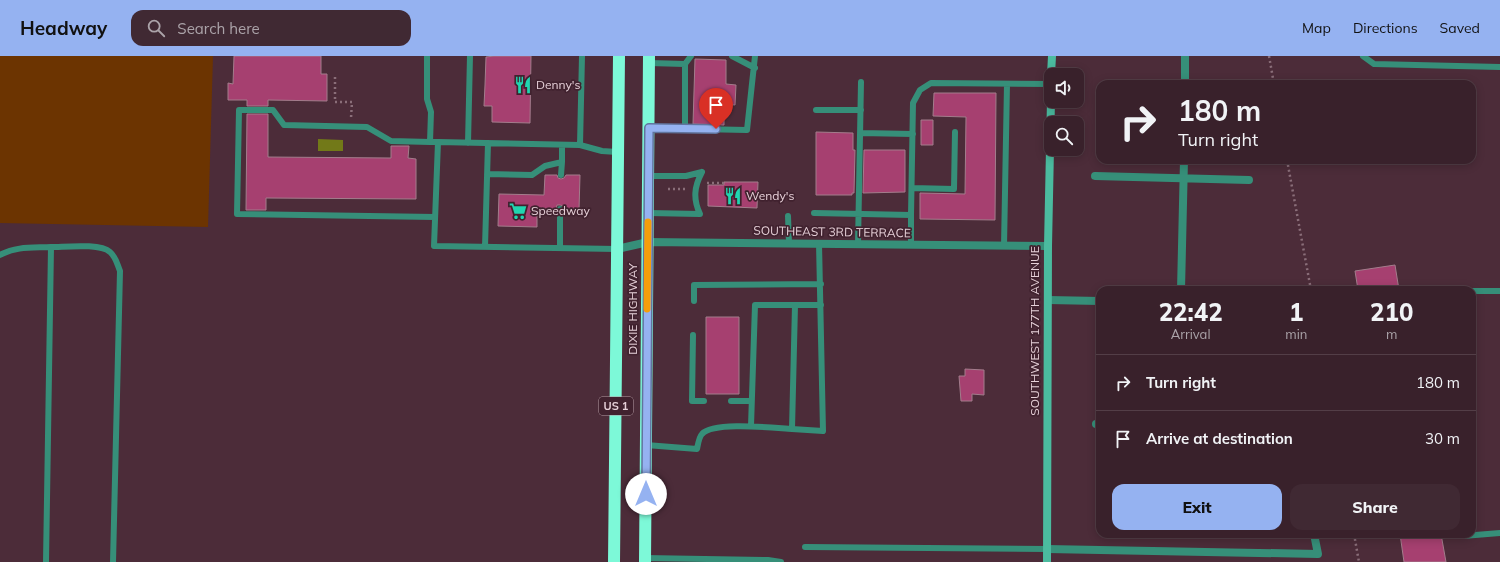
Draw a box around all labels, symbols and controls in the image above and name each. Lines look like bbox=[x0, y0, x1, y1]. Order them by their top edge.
search box bbox=[131, 10, 411, 46]
text: Headway bbox=[20, 16, 107, 40]
icon: search bbox=[145, 17, 167, 39]
text: Search here bbox=[177, 19, 260, 38]
text: Map bbox=[1302, 19, 1331, 37]
text: Directions bbox=[1353, 19, 1418, 37]
text: Saved bbox=[1440, 19, 1480, 37]
map controls bbox=[1044, 68, 1084, 156]
button: sound bbox=[1044, 68, 1084, 108]
restaurant icon: Denny's bbox=[513, 75, 533, 95]
place label: Denny's bbox=[536, 77, 581, 92]
pin bbox=[699, 88, 733, 129]
text: 180 m bbox=[1178, 93, 1261, 128]
icon: arrive bbox=[705, 94, 727, 116]
icon: right bbox=[1112, 96, 1164, 148]
button: search bbox=[1044, 116, 1084, 156]
text: Turn right bbox=[1178, 128, 1258, 151]
restaurant icon: Wendy's bbox=[723, 186, 743, 206]
place label: Wendy's bbox=[746, 188, 794, 203]
supermarket icon: Speedway bbox=[508, 201, 528, 221]
place label: Speedway bbox=[531, 203, 590, 218]
street label: SOUTHEAST 3RD TERRACE bbox=[753, 223, 911, 240]
street label: SOUTHWEST 177TH AVENUE bbox=[1027, 246, 1042, 416]
street label: DIXIE HIGHWAY bbox=[625, 263, 640, 355]
text: 22:42 bbox=[1159, 297, 1223, 327]
text: 1 bbox=[1289, 297, 1304, 327]
text: 210 bbox=[1370, 297, 1413, 327]
text: Arrival bbox=[1171, 326, 1211, 342]
text: min bbox=[1285, 326, 1307, 342]
text: m bbox=[1386, 326, 1397, 342]
icon: right bbox=[1112, 372, 1134, 394]
text: Turn right bbox=[1146, 373, 1216, 392]
text: 180 m bbox=[1416, 373, 1460, 392]
road number: US 1 bbox=[599, 397, 633, 415]
icon: arrive bbox=[1112, 428, 1134, 450]
text: Arrive at destination bbox=[1146, 429, 1293, 448]
text: 30 m bbox=[1425, 429, 1460, 448]
position arrow bbox=[625, 473, 667, 515]
button: Exit bbox=[1112, 484, 1282, 530]
button: Share bbox=[1290, 484, 1460, 530]

